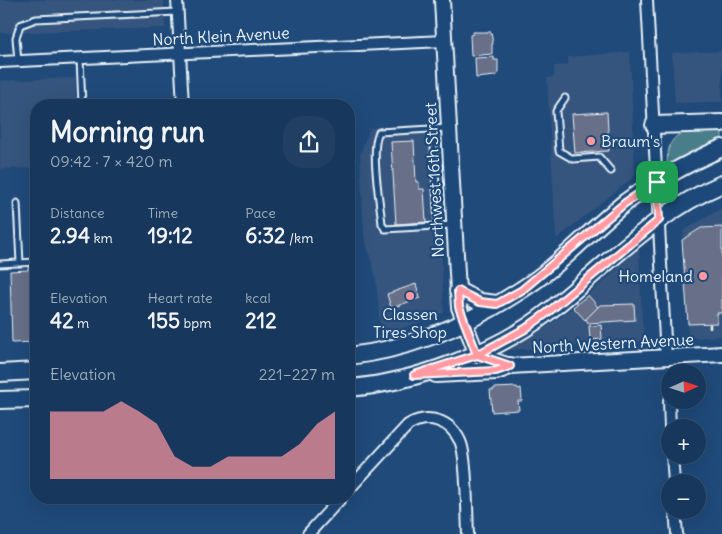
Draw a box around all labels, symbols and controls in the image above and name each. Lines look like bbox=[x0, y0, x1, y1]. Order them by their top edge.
street label: North Klein Avenue bbox=[152, 22, 290, 50]
street label: Northwest 16th Street bbox=[420, 101, 448, 258]
text: Morning run bbox=[50, 114, 205, 150]
button: share bbox=[283, 116, 335, 168]
place label: Braum's bbox=[601, 131, 660, 151]
marker: Braum's bbox=[585, 135, 597, 147]
text: 09:42 · 7 × 420 m bbox=[50, 151, 172, 171]
pin bbox=[636, 161, 678, 203]
icon: arrive bbox=[643, 168, 671, 196]
text: Distance bbox=[50, 204, 105, 222]
text: Time bbox=[148, 204, 178, 222]
text: Pace bbox=[245, 204, 276, 222]
text: 2.94 bbox=[50, 222, 90, 249]
text: 19:12 bbox=[148, 222, 193, 249]
text: 6:32 bbox=[245, 222, 286, 249]
text: km bbox=[90, 229, 113, 247]
text: /km bbox=[286, 229, 313, 247]
place label: Homeland bbox=[618, 266, 693, 286]
marker: Homeland bbox=[697, 270, 709, 282]
text: Elevation bbox=[50, 289, 107, 307]
text: Heart rate bbox=[148, 289, 213, 307]
text: kcal bbox=[245, 289, 271, 307]
marker: Classen Tires Shop bbox=[404, 290, 416, 302]
place label: Classen Tires Shop bbox=[373, 304, 447, 342]
text: 42 bbox=[50, 307, 74, 334]
text: 155 bbox=[148, 307, 180, 334]
text: 212 bbox=[245, 307, 277, 334]
text: m bbox=[74, 314, 89, 332]
text: bpm bbox=[180, 314, 211, 332]
street label: North Western Avenue bbox=[532, 329, 694, 357]
text: Elevation bbox=[50, 364, 116, 384]
text: 221–227 m bbox=[259, 364, 335, 384]
north arrow bbox=[661, 364, 706, 409]
map controls bbox=[661, 364, 706, 519]
button: + bbox=[661, 419, 706, 464]
button: − bbox=[661, 474, 706, 519]

